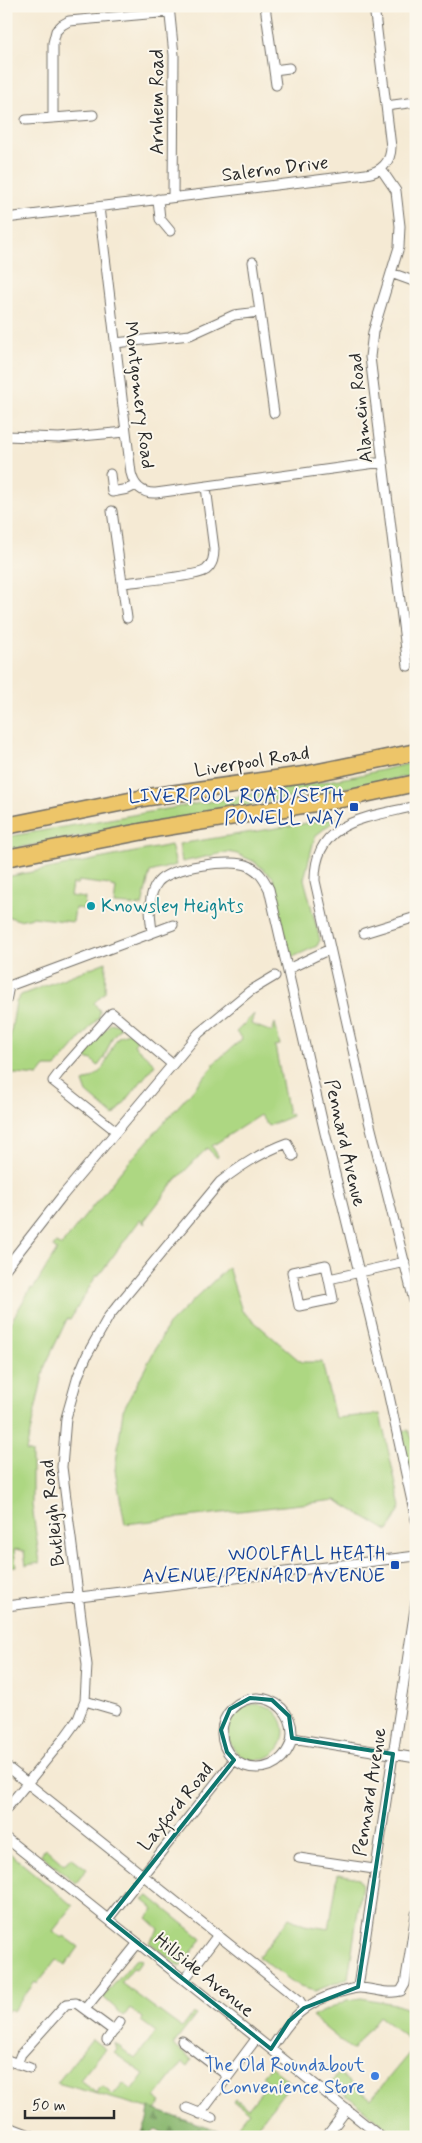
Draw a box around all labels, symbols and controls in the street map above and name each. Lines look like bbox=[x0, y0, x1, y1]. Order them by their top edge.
street label: Arnhem Road bbox=[145, 49, 170, 155]
street label: Salerno Drive bbox=[220, 150, 330, 188]
street label: Montgomery Road bbox=[117, 320, 160, 470]
street label: Alamein Road bbox=[343, 352, 379, 464]
street label: Liverpool Road bbox=[193, 741, 311, 783]
place label: LIVERPOOL ROAD/SETH POWELL WAY bbox=[128, 784, 344, 831]
marker: LIVERPOOL ROAD/SETH POWELL WAY bbox=[348, 801, 360, 813]
place label: Knowsley Heights bbox=[101, 894, 244, 920]
marker: Knowsley Heights bbox=[85, 900, 97, 912]
street label: Pennard Avenue bbox=[318, 1077, 372, 1209]
street label: Butleigh Road bbox=[35, 1458, 72, 1568]
place label: WOOLFALL HEATH AVENUE/PENNARD AVENUE bbox=[142, 1542, 385, 1589]
marker: WOOLFALL HEATH AVENUE/PENNARD AVENUE bbox=[389, 1559, 401, 1571]
street label: Pennard Avenue bbox=[347, 1726, 393, 1858]
street label: Layford Road bbox=[133, 1758, 222, 1858]
street label: Hillside Avenue bbox=[149, 1927, 259, 2023]
place label: The Old Roundabout Convenience Store bbox=[205, 2053, 365, 2100]
marker: The Old Roundabout Convenience Store bbox=[369, 2070, 381, 2082]
scale bar bbox=[25, 2088, 114, 2120]
text: 50 m bbox=[32, 2096, 66, 2116]

